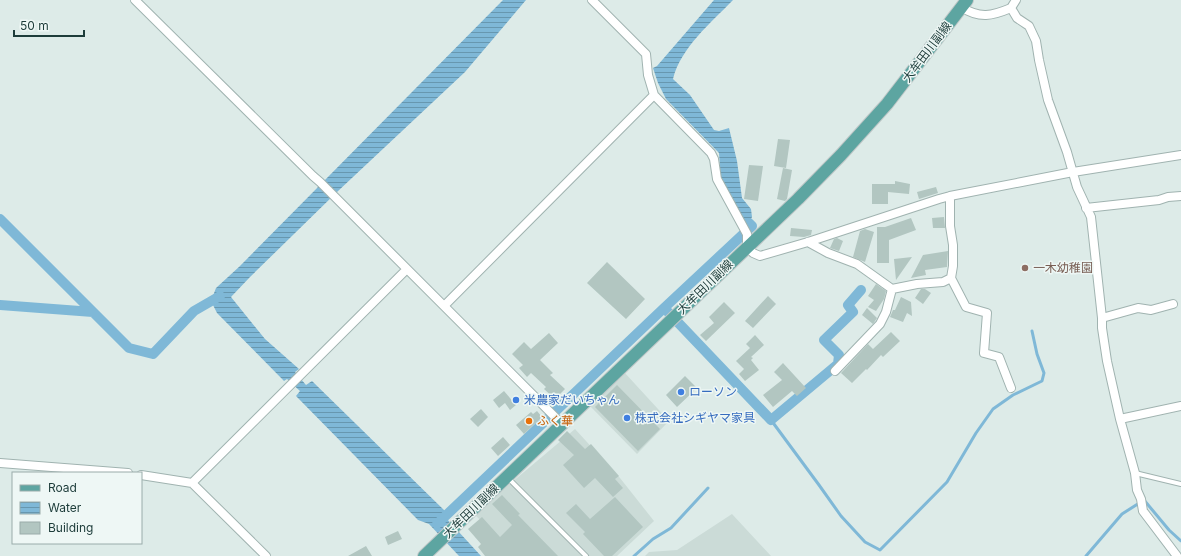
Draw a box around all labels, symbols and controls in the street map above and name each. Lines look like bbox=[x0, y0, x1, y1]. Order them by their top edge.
scale bar bbox=[14, 12, 84, 38]
text: 50 m bbox=[20, 18, 49, 33]
street label: 大牟田川副線 bbox=[899, 18, 954, 85]
street label: 大牟田川副線 bbox=[674, 256, 736, 317]
place label: 一木幼稚園 bbox=[1033, 260, 1093, 275]
marker: 一木幼稚園 bbox=[1020, 263, 1030, 273]
place label: ローソン bbox=[689, 384, 737, 399]
marker: ローソン bbox=[676, 387, 686, 397]
place label: 米農家だいちゃん bbox=[524, 392, 620, 407]
marker: 米農家だいちゃん bbox=[511, 395, 521, 405]
place label: 株式会社シギヤマ家具 bbox=[635, 410, 755, 425]
place label: ふく華 bbox=[537, 413, 573, 428]
marker: 株式会社シギヤマ家具 bbox=[622, 413, 632, 423]
marker: ふく華 bbox=[524, 416, 534, 426]
legend bbox=[12, 472, 142, 544]
text: Road bbox=[48, 480, 77, 495]
street label: 大牟田川副線 bbox=[440, 480, 502, 541]
text: Water bbox=[48, 500, 82, 515]
text: Building bbox=[48, 520, 93, 535]

